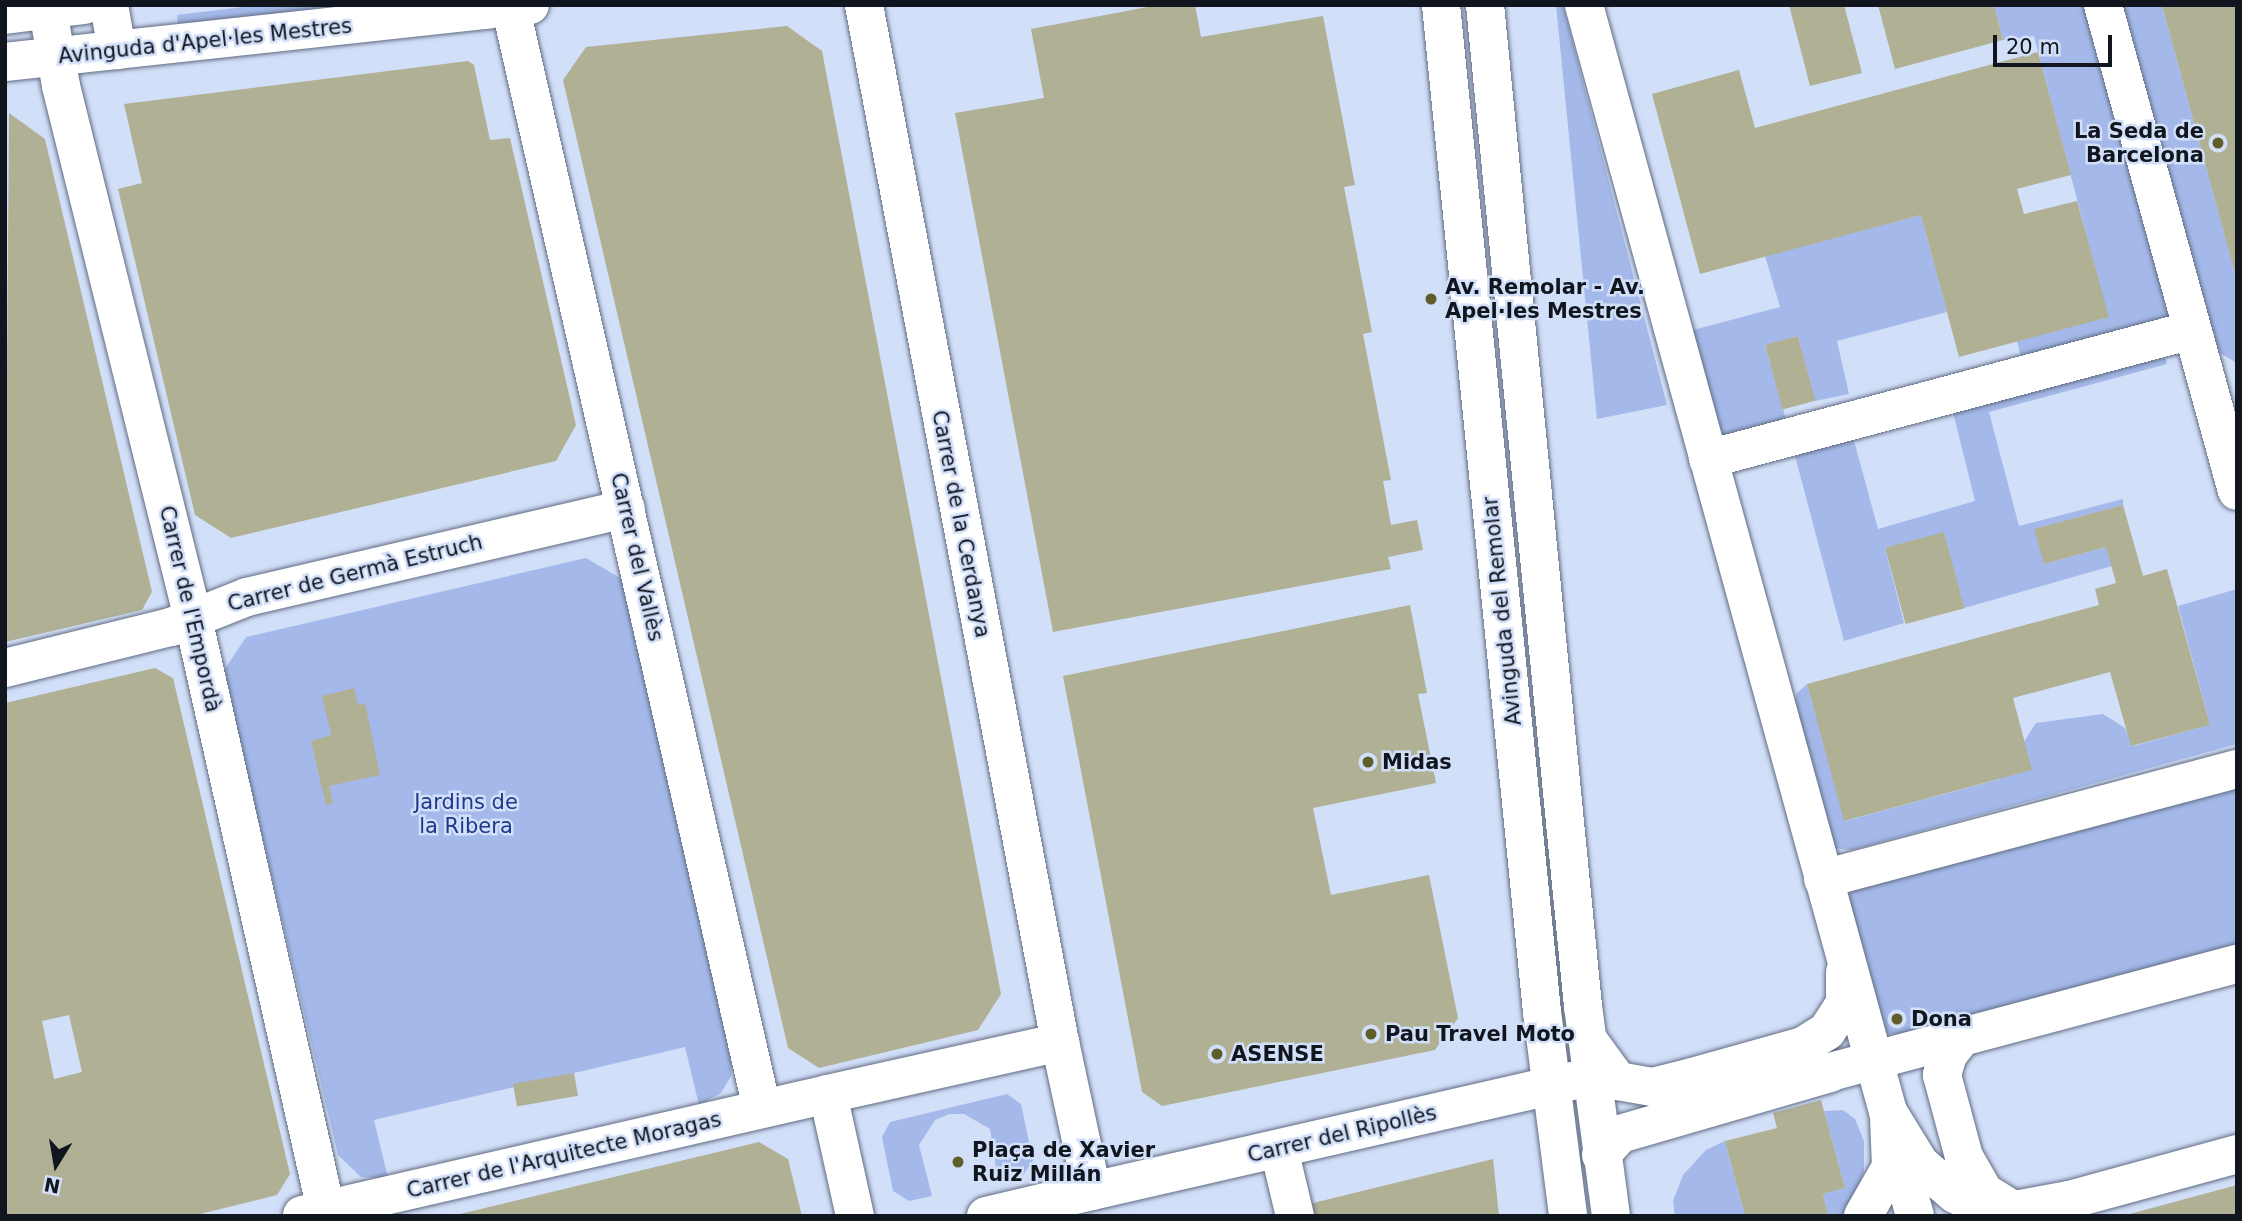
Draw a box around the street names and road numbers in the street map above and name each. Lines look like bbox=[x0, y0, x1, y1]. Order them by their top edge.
street label: Avinguda d'Apel·les Mestres bbox=[57, 13, 353, 69]
street label: Carrer de la Cerdanya bbox=[927, 408, 995, 640]
street label: Carrer del Vallès bbox=[605, 470, 669, 644]
street label: Avinguda del Remolar bbox=[1477, 495, 1527, 727]
street label: Carrer de l'Empordà bbox=[154, 503, 226, 715]
street label: Carrer de Germà Estruch bbox=[225, 529, 485, 617]
street label: Carrer del Ripollès bbox=[1245, 1100, 1439, 1168]
street label: Carrer de l'Arquitecte Moragas bbox=[404, 1107, 724, 1203]

